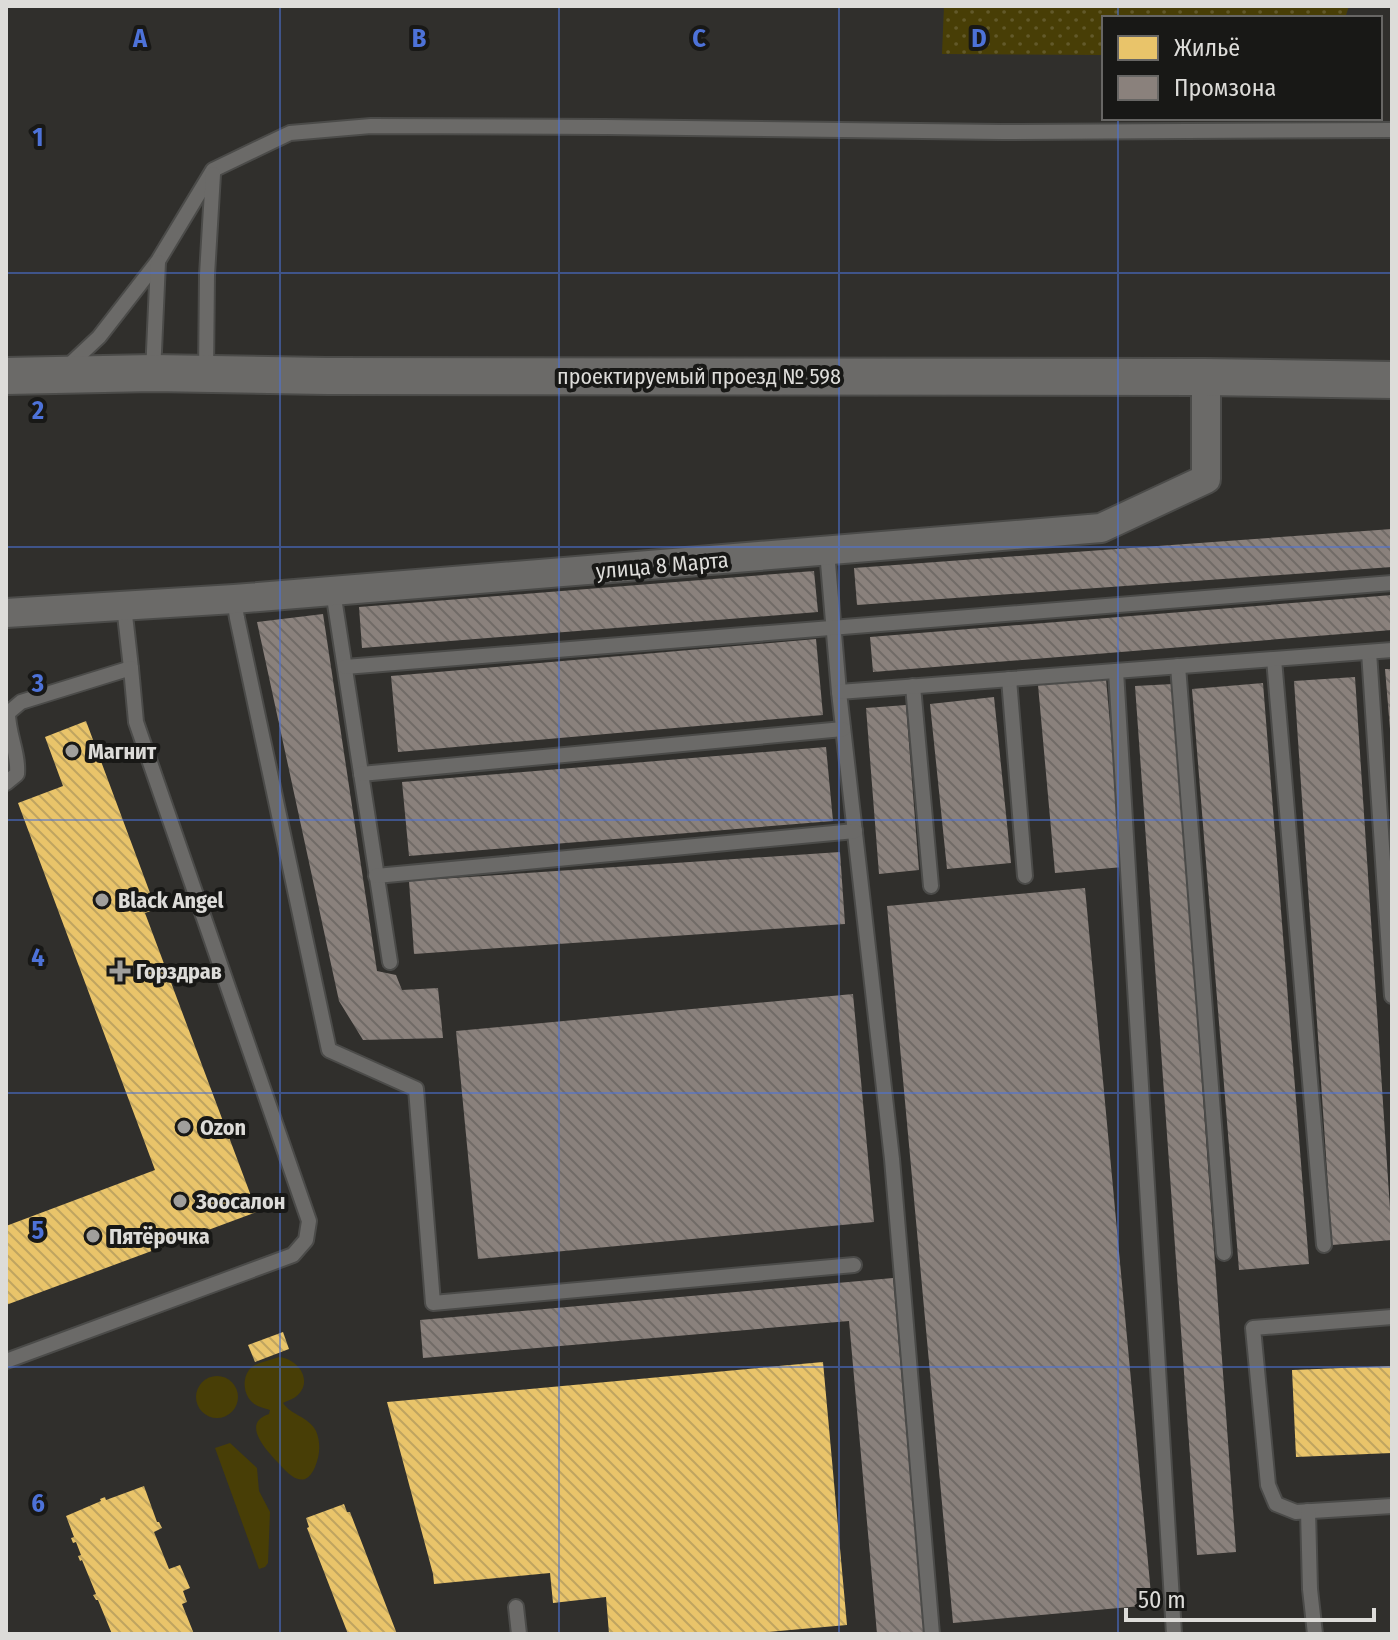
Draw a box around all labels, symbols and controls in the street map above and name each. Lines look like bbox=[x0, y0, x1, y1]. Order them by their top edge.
legend bbox=[1102, 16, 1382, 120]
text: A bbox=[132, 23, 148, 54]
text: B bbox=[412, 23, 427, 54]
text: C bbox=[692, 23, 706, 54]
text: D bbox=[971, 23, 987, 54]
text: Жильё bbox=[1174, 34, 1240, 62]
text: Промзона bbox=[1174, 74, 1276, 102]
text: 1 bbox=[33, 122, 44, 153]
street label: проектируемый проезд № 598 bbox=[557, 363, 841, 390]
text: 2 bbox=[31, 395, 44, 426]
street label: улица 8 Марта bbox=[595, 546, 729, 585]
text: 3 bbox=[31, 668, 44, 699]
place label: Магнит bbox=[88, 738, 157, 765]
marker: Магнит bbox=[63, 742, 81, 760]
place label: Black Angel bbox=[118, 887, 225, 914]
marker: Black Angel bbox=[93, 891, 111, 909]
text: 4 bbox=[31, 942, 45, 973]
place label: Горздрав bbox=[136, 958, 222, 985]
marker: Горздрав bbox=[111, 962, 129, 980]
place label: Ozon bbox=[200, 1114, 246, 1141]
marker: Ozon bbox=[175, 1118, 193, 1136]
place label: Зоосалон bbox=[195, 1188, 285, 1215]
marker: Зоосалон bbox=[171, 1192, 189, 1210]
text: 5 bbox=[32, 1215, 45, 1246]
place label: Пятёрочка bbox=[109, 1223, 210, 1250]
marker: Пятёрочка bbox=[84, 1227, 102, 1245]
text: 6 bbox=[31, 1488, 45, 1519]
scale bar bbox=[1126, 1572, 1374, 1622]
text: 50 m bbox=[1138, 1586, 1186, 1614]

